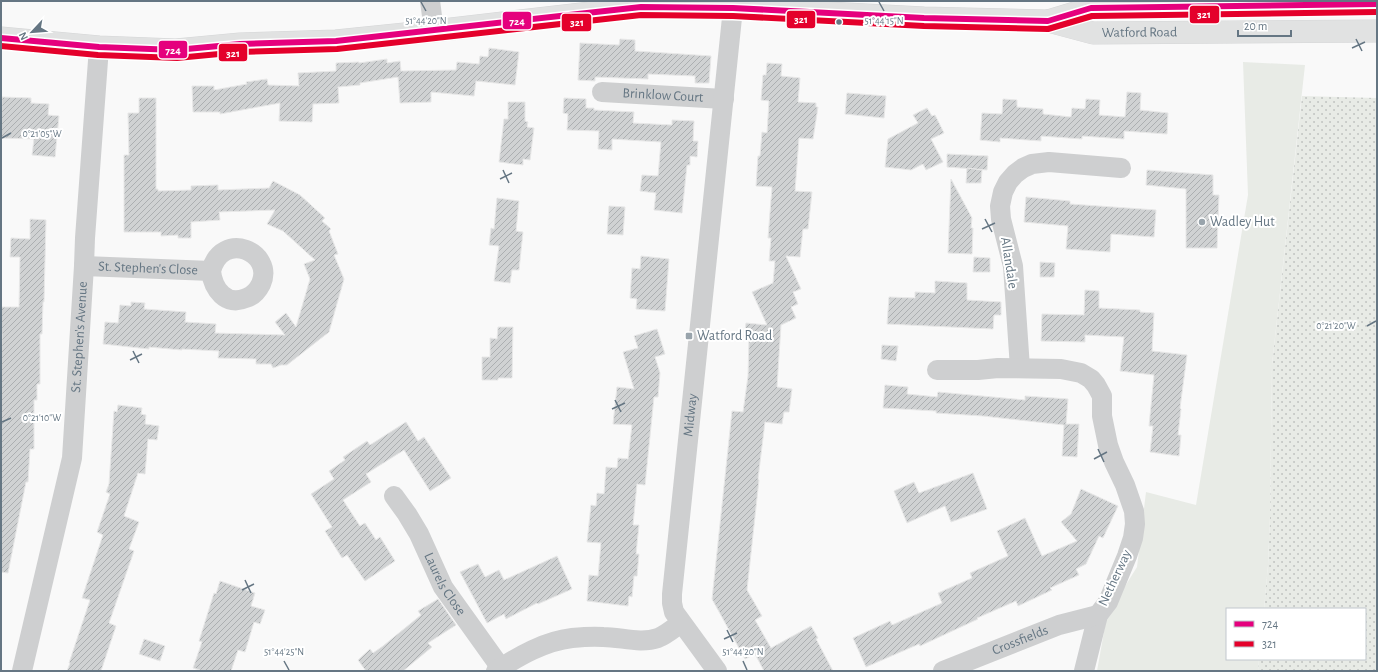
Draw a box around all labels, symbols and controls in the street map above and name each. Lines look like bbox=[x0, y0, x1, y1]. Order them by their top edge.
line badge: 321 bbox=[1189, 5, 1220, 24]
text: 321 bbox=[1197, 9, 1211, 20]
line badge: 321 bbox=[786, 10, 816, 29]
line badge: 724 bbox=[502, 11, 532, 30]
north arrow bbox=[12, 12, 52, 52]
scale bar bbox=[1238, 12, 1291, 38]
line badge: 321 bbox=[561, 13, 592, 32]
text: 321 bbox=[794, 14, 808, 25]
text: 51°44'20"N bbox=[405, 16, 447, 26]
text: 724 bbox=[509, 16, 525, 27]
text: 51°44'15"N bbox=[864, 16, 904, 26]
text: 321 bbox=[570, 17, 584, 28]
unlabelled marker bbox=[834, 17, 844, 27]
text: 20 m bbox=[1244, 20, 1267, 32]
street label: Watford Road bbox=[1102, 25, 1177, 40]
text: N bbox=[17, 30, 30, 42]
line badge: 724 bbox=[158, 40, 188, 59]
line badge: 321 bbox=[218, 43, 248, 62]
text: 724 bbox=[165, 45, 181, 56]
text: 321 bbox=[226, 48, 240, 59]
street label: Brinklow Court bbox=[622, 86, 704, 105]
text: 0°21'05"W bbox=[22, 129, 62, 139]
place label: Wadley Hut bbox=[1210, 215, 1275, 229]
marker: Wadley Hut bbox=[1197, 217, 1207, 227]
street label: Allandale bbox=[998, 236, 1020, 290]
street label: St. Stephen's Close bbox=[98, 260, 198, 277]
street label: St. Stephen's Avenue bbox=[69, 281, 90, 393]
text: 0°21'20"W bbox=[1316, 321, 1356, 331]
place label: Watford Road bbox=[697, 329, 772, 343]
marker: Watford Road bbox=[684, 331, 694, 341]
street label: Midway bbox=[681, 393, 700, 437]
text: 0°21'10"W bbox=[23, 413, 61, 423]
street label: Netherway bbox=[1096, 548, 1134, 608]
street label: Laurels Close bbox=[421, 550, 468, 618]
legend bbox=[1226, 608, 1366, 660]
text: 724 bbox=[1262, 618, 1278, 630]
street label: Crossfields bbox=[990, 623, 1050, 658]
text: 321 bbox=[1262, 638, 1277, 650]
text: 51°44'25"N bbox=[264, 647, 304, 657]
text: 51°44'20"N bbox=[722, 647, 764, 657]

